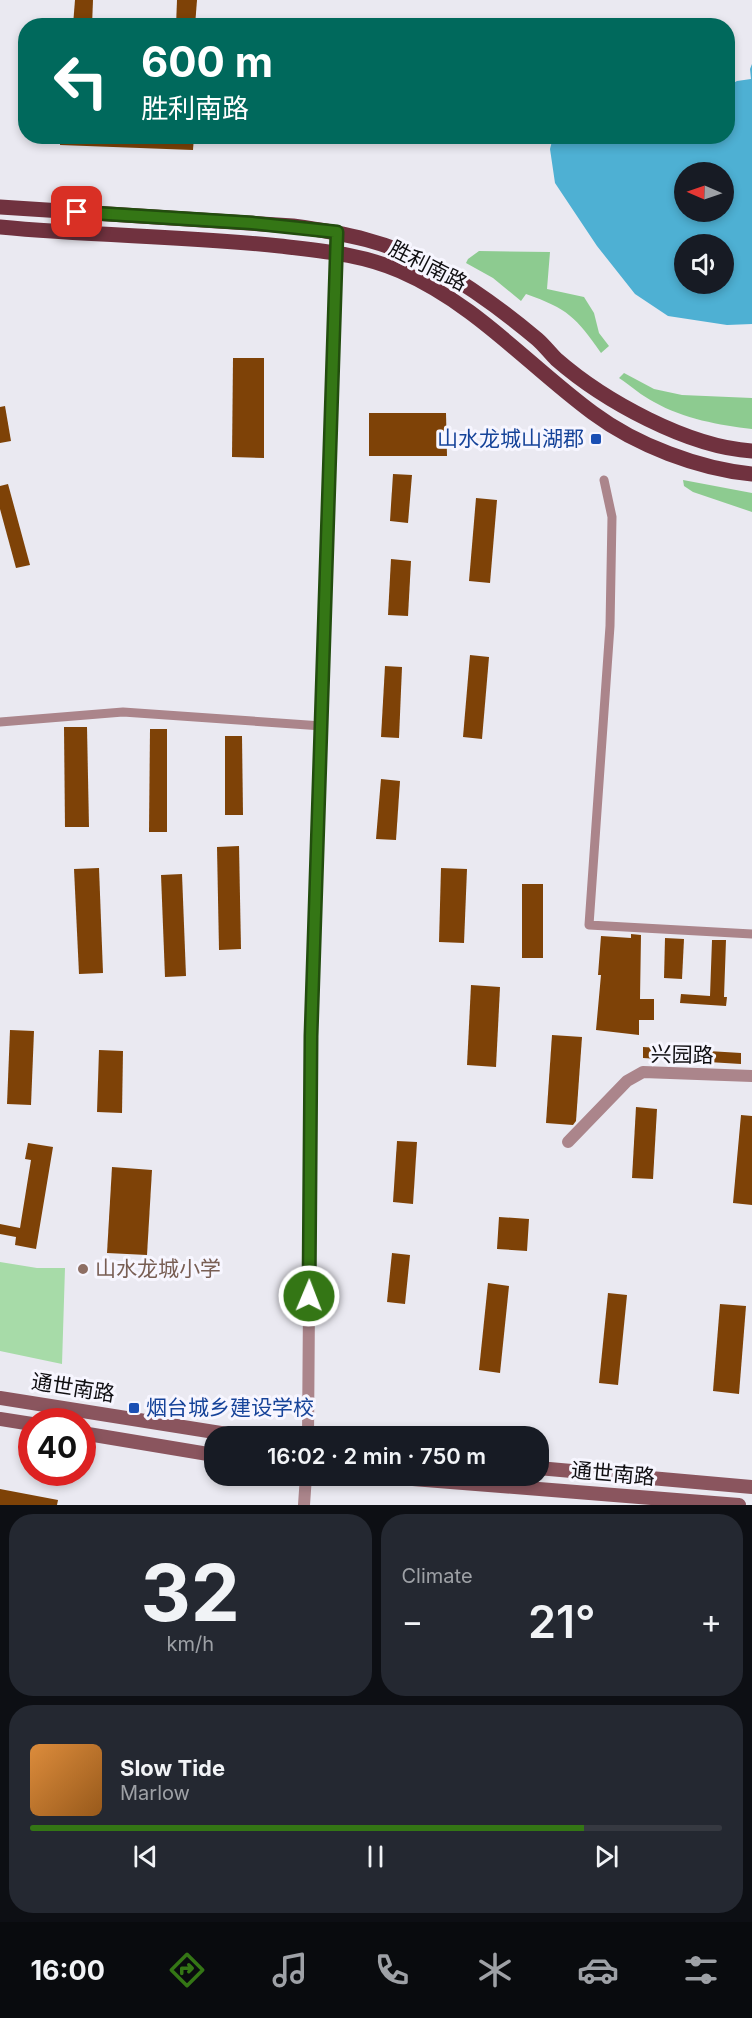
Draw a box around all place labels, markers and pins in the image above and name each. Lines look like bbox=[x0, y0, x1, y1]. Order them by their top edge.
pin bbox=[51, 186, 102, 237]
place label: 山水龙城山湖郡 bbox=[437, 426, 584, 451]
marker: 山水龙城山湖郡 bbox=[589, 432, 603, 446]
place label: 山水龙城小学 bbox=[95, 1256, 221, 1281]
marker: 山水龙城小学 bbox=[76, 1262, 90, 1276]
place label: 烟台城乡建设学校 bbox=[146, 1395, 314, 1420]
marker: 烟台城乡建设学校 bbox=[127, 1401, 141, 1415]

